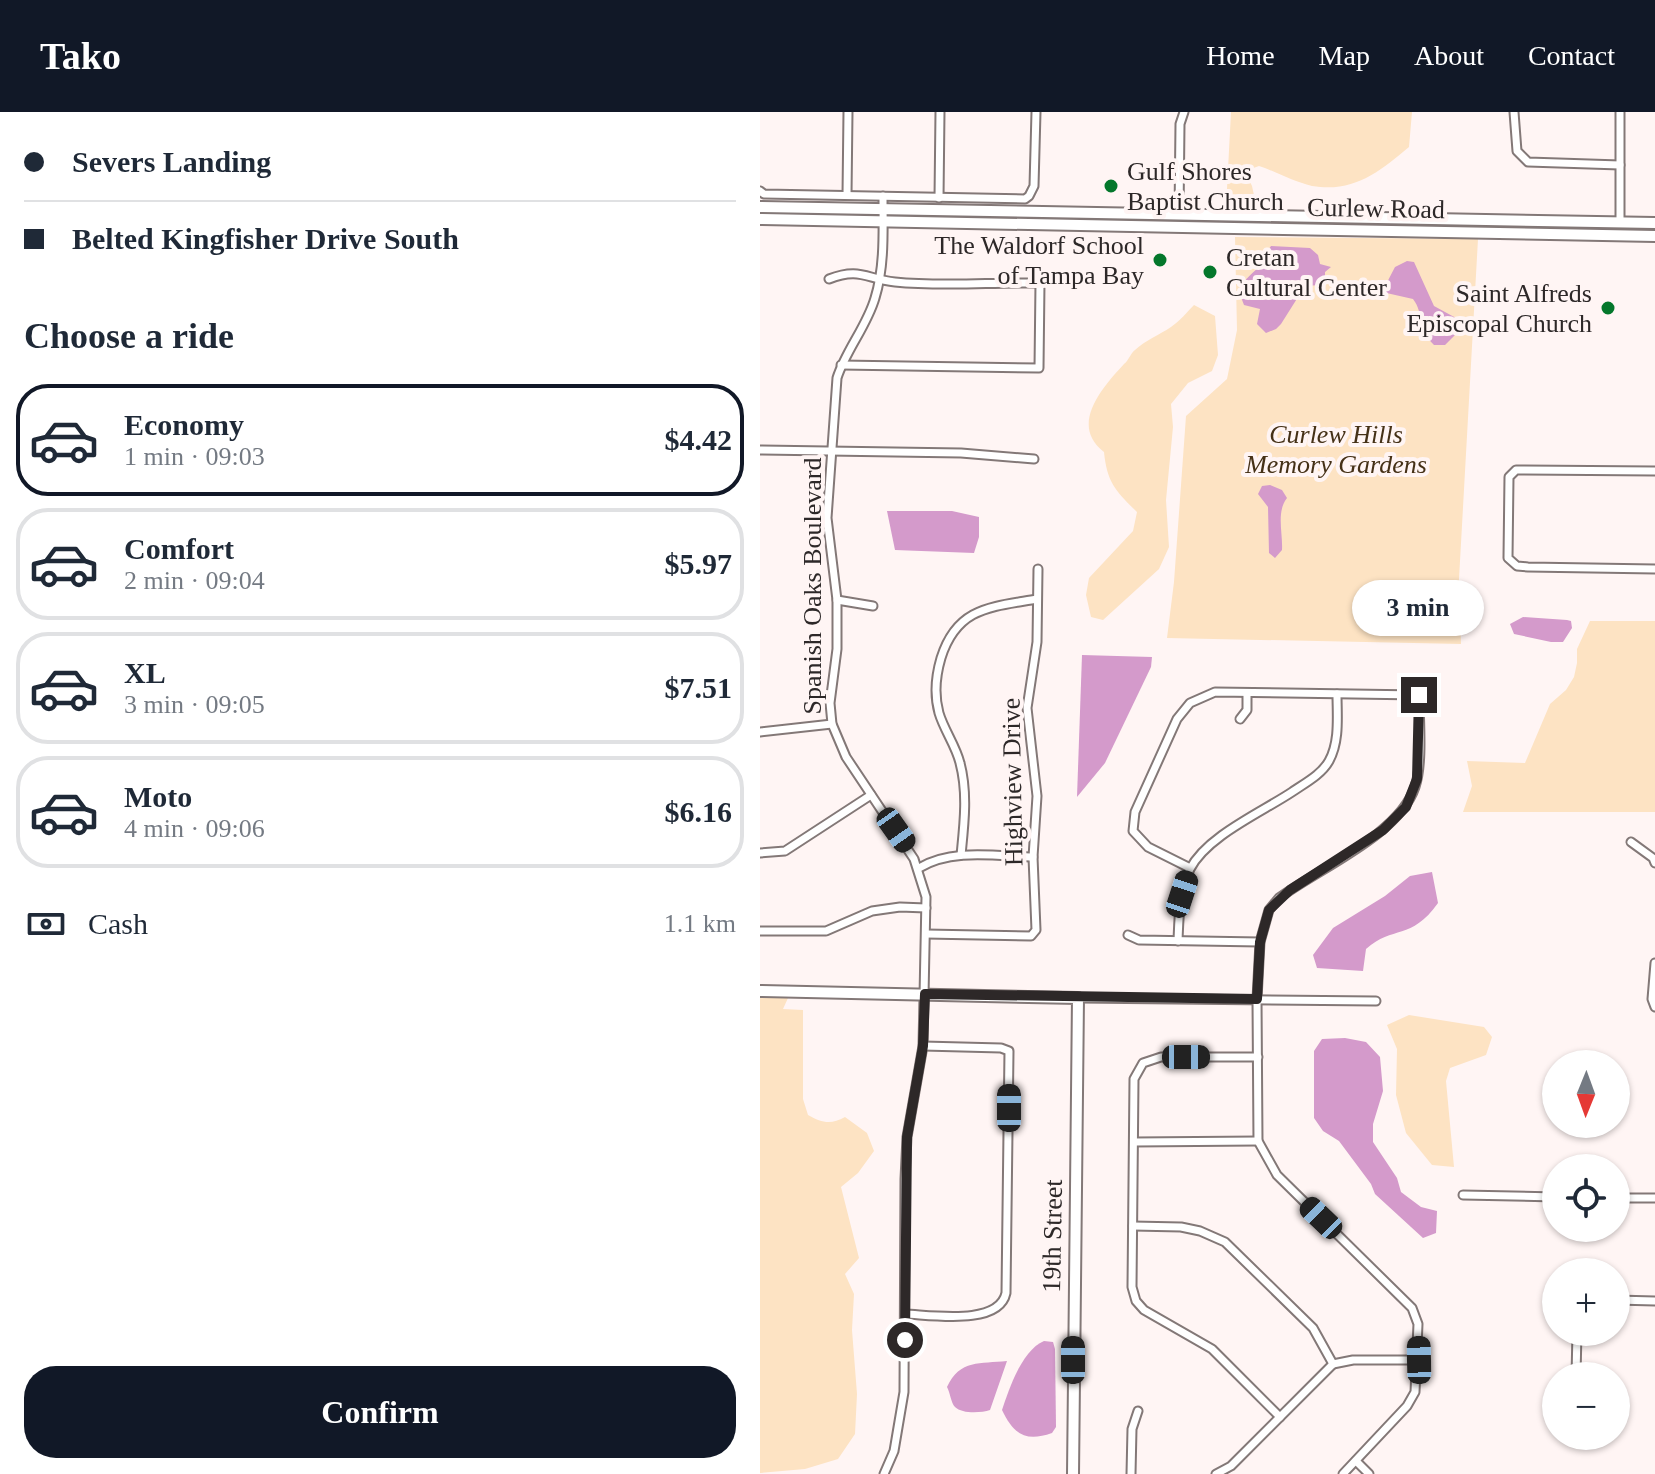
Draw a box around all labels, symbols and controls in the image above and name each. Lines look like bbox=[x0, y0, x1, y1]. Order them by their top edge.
text: Tako bbox=[40, 35, 121, 77]
text: Home bbox=[1206, 40, 1275, 71]
text: Map bbox=[1319, 40, 1370, 71]
text: About bbox=[1414, 40, 1484, 71]
text: Contact bbox=[1528, 40, 1615, 71]
text: Severs Landing bbox=[72, 145, 271, 178]
place label: Gulf Shores Baptist Church bbox=[1127, 157, 1284, 216]
marker: Gulf Shores Baptist Church bbox=[1102, 177, 1120, 195]
street label: Curlew Road bbox=[1307, 193, 1445, 224]
text: Belted Kingfisher Drive South bbox=[72, 222, 459, 255]
place label: The Waldorf School of Tampa Bay bbox=[934, 231, 1144, 290]
place label: Cretan Cultural Center bbox=[1226, 243, 1387, 302]
marker: The Waldorf School of Tampa Bay bbox=[1151, 251, 1169, 269]
marker: Cretan Cultural Center bbox=[1201, 263, 1219, 281]
place label: Saint Alfreds Episcopal Church bbox=[1406, 279, 1592, 338]
marker: Saint Alfreds Episcopal Church bbox=[1599, 299, 1617, 317]
text: Choose a ride bbox=[24, 316, 234, 356]
icon: car bbox=[28, 404, 100, 476]
text: Economy bbox=[124, 408, 244, 441]
park label: Curlew Hills Memory Gardens bbox=[1244, 420, 1427, 479]
text: $4.42 bbox=[665, 423, 732, 456]
text: 1 min · 09:03 bbox=[124, 442, 265, 471]
street label: Spanish Oaks Boulevard bbox=[798, 457, 827, 715]
icon: car bbox=[28, 528, 100, 600]
text: Comfort bbox=[124, 532, 234, 565]
text: $5.97 bbox=[665, 547, 732, 580]
text: 2 min · 09:04 bbox=[124, 566, 265, 595]
callout: 3 min bbox=[1353, 579, 1485, 635]
text: 3 min bbox=[1387, 593, 1449, 622]
icon: car bbox=[28, 652, 100, 724]
text: XL bbox=[124, 656, 166, 689]
text: $7.51 bbox=[665, 671, 732, 704]
route end bbox=[1401, 677, 1437, 713]
text: 3 min · 09:05 bbox=[124, 690, 265, 719]
street label: Highview Drive bbox=[997, 698, 1028, 866]
icon: car bbox=[28, 776, 100, 848]
text: Moto bbox=[124, 780, 192, 813]
text: $6.16 bbox=[665, 795, 732, 828]
car bbox=[872, 803, 920, 857]
text: 4 min · 09:06 bbox=[124, 814, 265, 843]
car bbox=[1163, 867, 1201, 921]
icon: cash bbox=[24, 902, 68, 946]
text: Cash bbox=[88, 907, 148, 940]
text: 1.1 km bbox=[664, 909, 736, 938]
car bbox=[1162, 1045, 1210, 1069]
north arrow bbox=[1542, 1050, 1630, 1138]
map controls bbox=[1542, 1050, 1630, 1450]
car bbox=[997, 1084, 1021, 1132]
button: locate bbox=[1542, 1154, 1630, 1242]
street label: 19th Street bbox=[1037, 1178, 1068, 1293]
car bbox=[1295, 1193, 1347, 1243]
button: + bbox=[1542, 1258, 1630, 1346]
route start bbox=[887, 1322, 923, 1358]
car bbox=[1061, 1336, 1085, 1384]
car bbox=[1407, 1336, 1431, 1384]
button: − bbox=[1542, 1362, 1630, 1450]
button: Confirm bbox=[24, 1366, 736, 1458]

